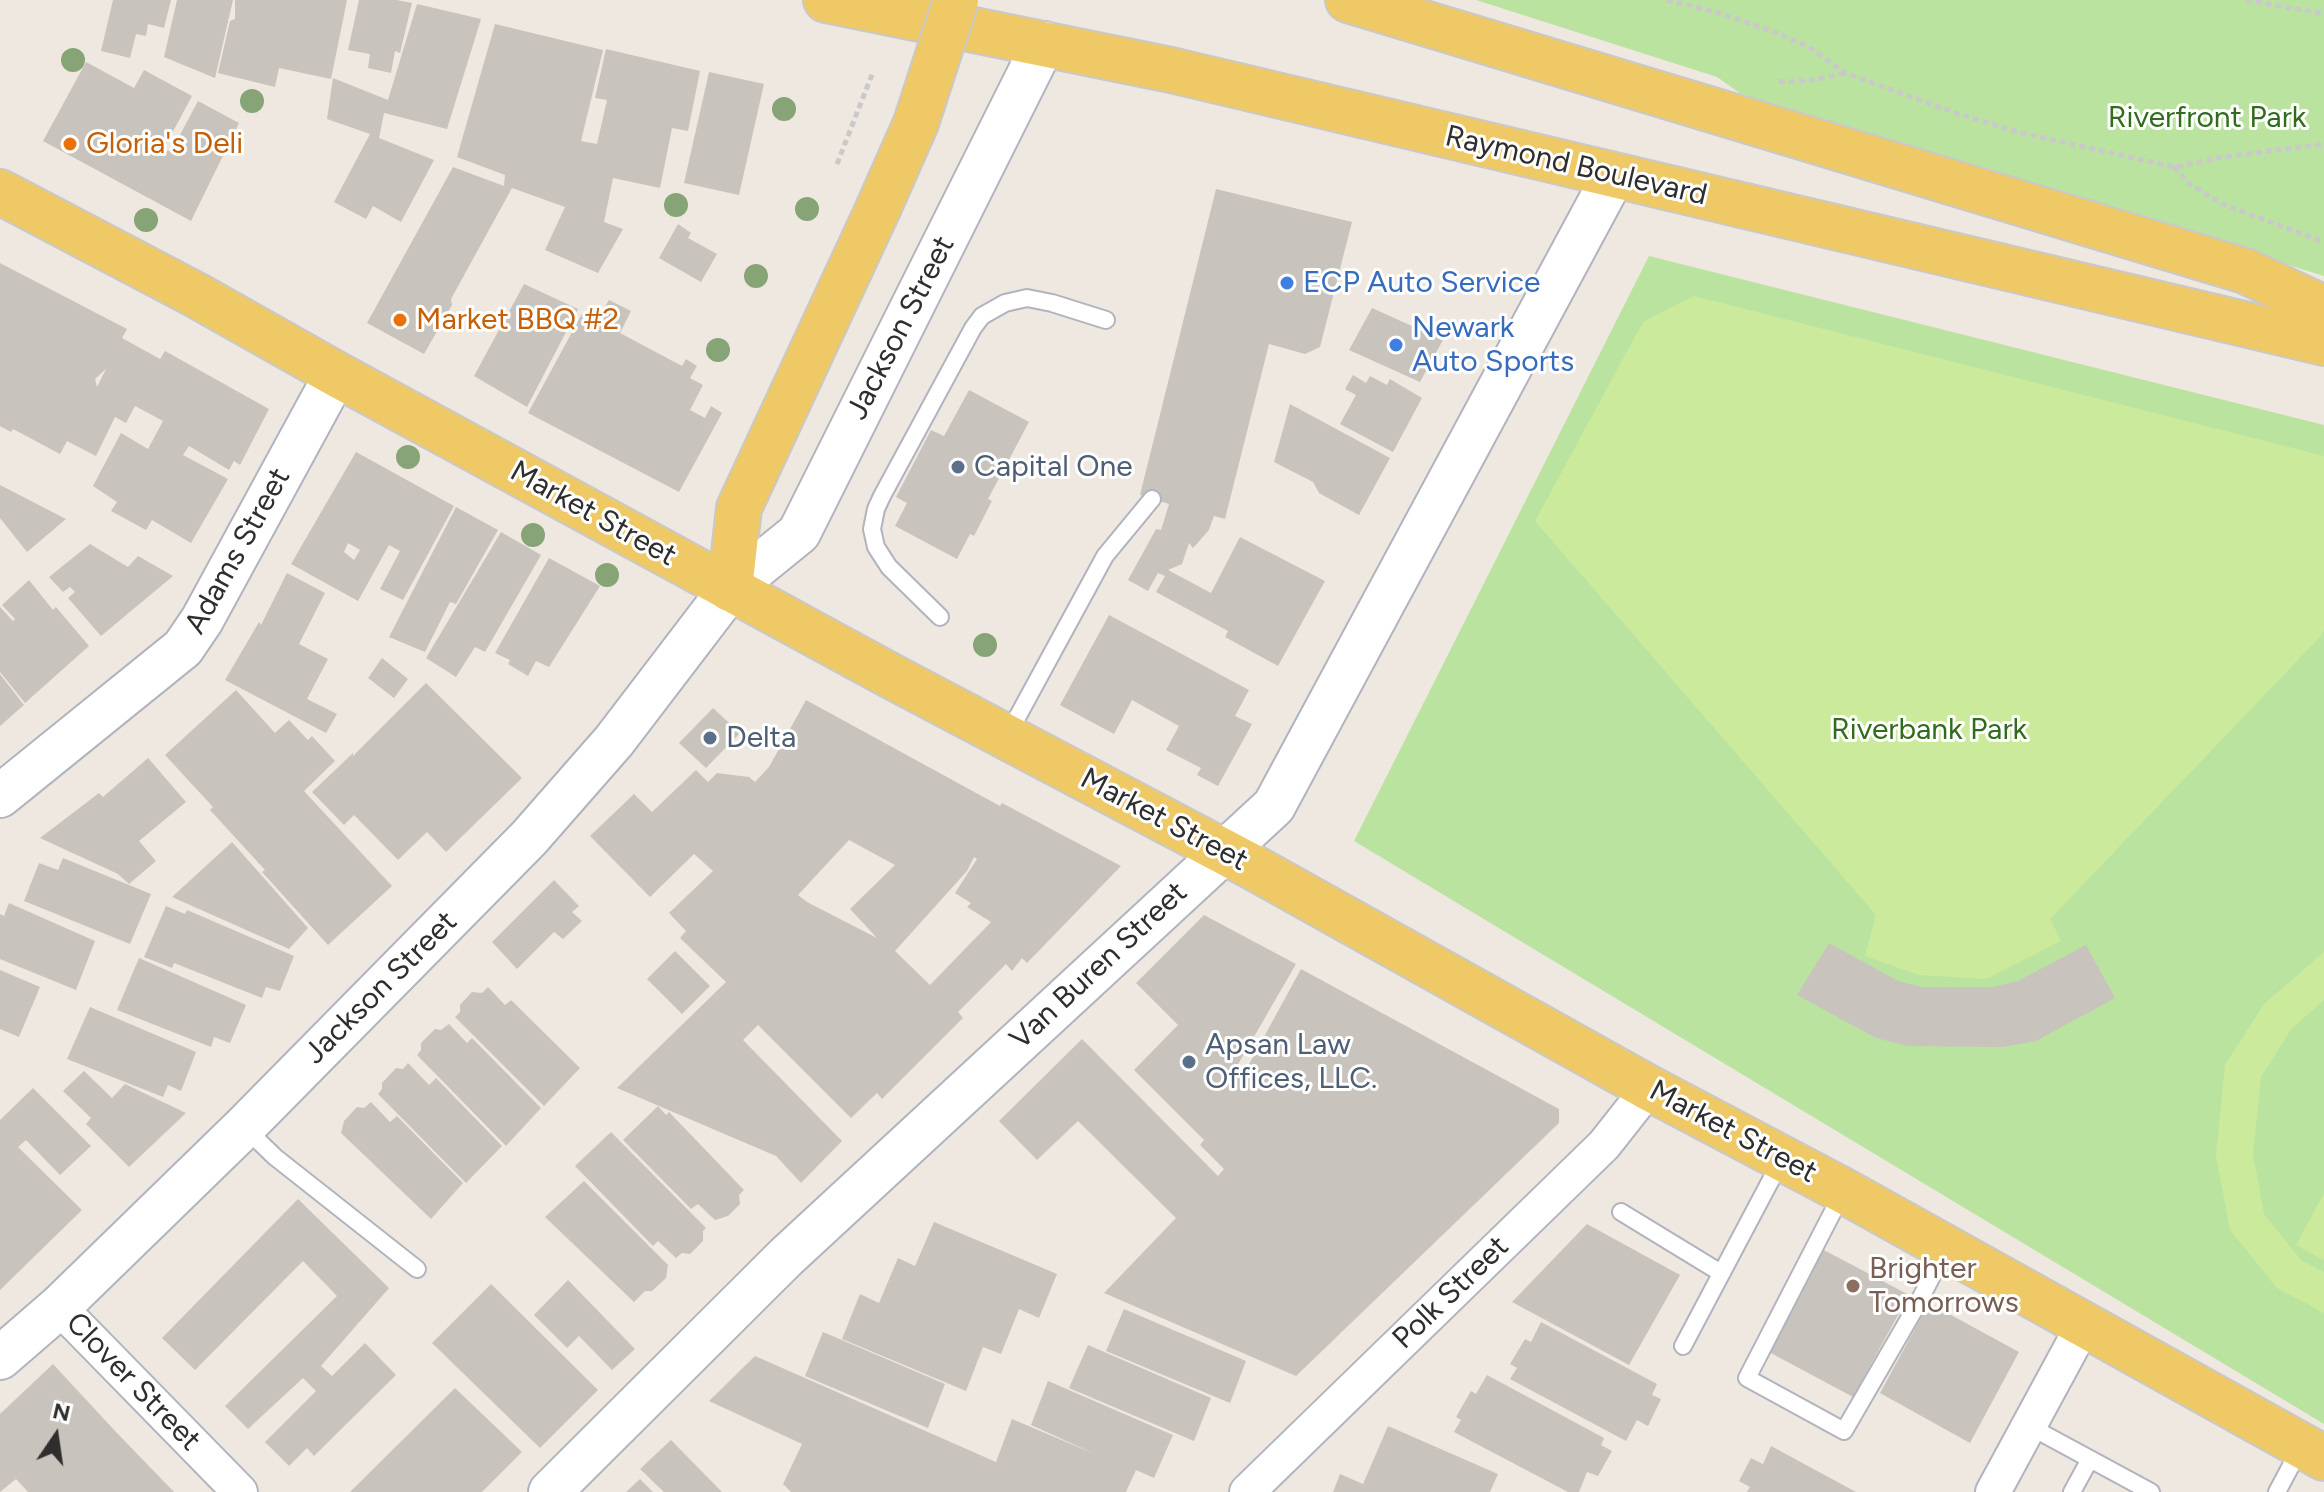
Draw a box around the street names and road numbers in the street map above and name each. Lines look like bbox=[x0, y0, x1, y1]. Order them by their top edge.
street label: Raymond Boulevard bbox=[1442, 118, 1710, 214]
street label: Jackson Street bbox=[839, 230, 963, 426]
street label: Market Street bbox=[504, 454, 682, 574]
street label: Adams Street bbox=[178, 462, 298, 640]
street label: Market Street bbox=[1074, 761, 1254, 879]
street label: Van Buren Street bbox=[1003, 875, 1195, 1057]
street label: Jackson Street bbox=[297, 904, 465, 1072]
street label: Market Street bbox=[1643, 1073, 1823, 1191]
street label: Polk Street bbox=[1386, 1229, 1516, 1357]
street label: Clover Street bbox=[58, 1305, 208, 1459]

